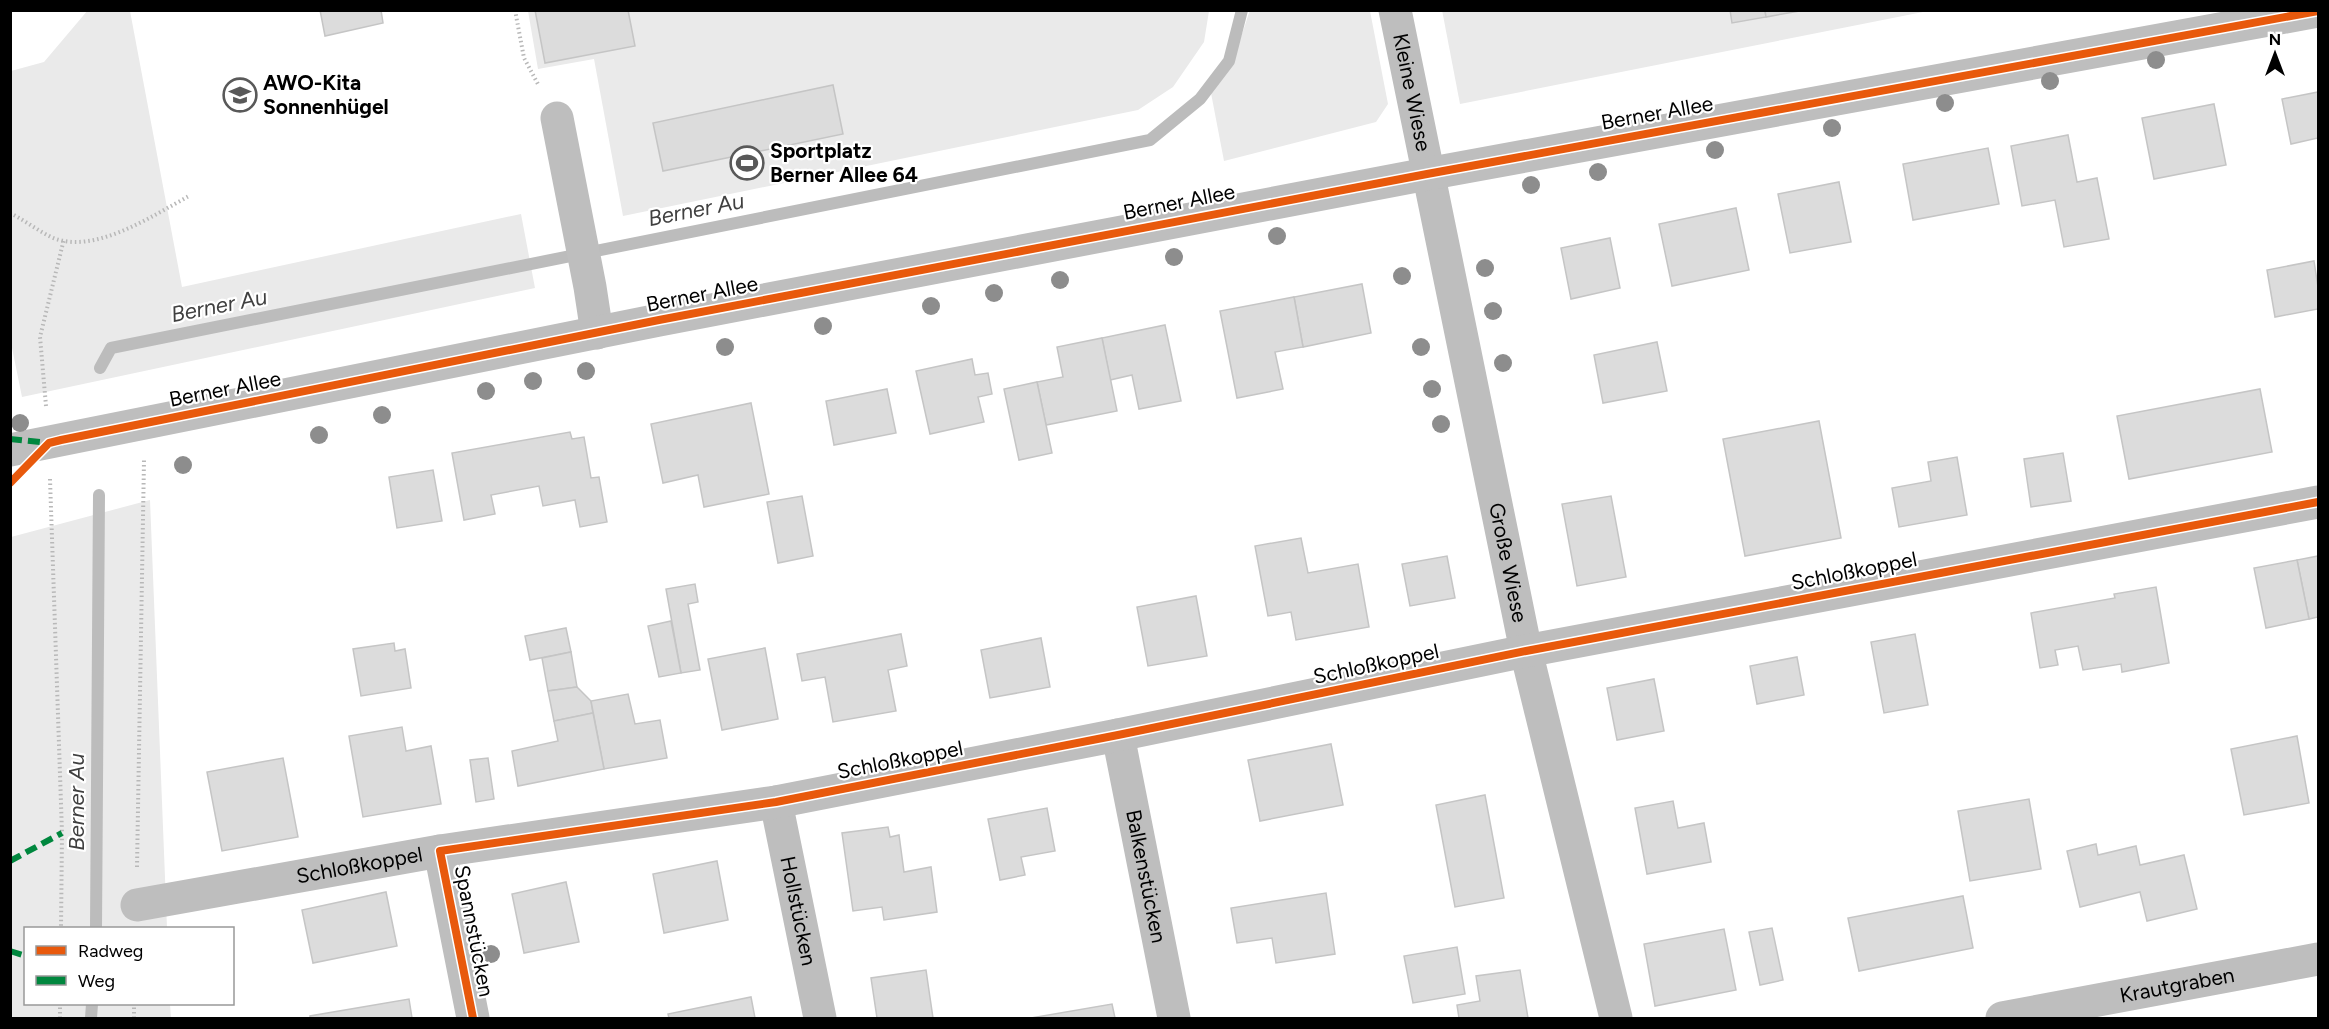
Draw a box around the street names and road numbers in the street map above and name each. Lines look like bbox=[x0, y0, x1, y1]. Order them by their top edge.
street label: Kleine Wiese bbox=[1388, 31, 1437, 153]
street label: Berner Allee bbox=[1599, 90, 1715, 135]
street label: Berner Allee bbox=[1121, 178, 1237, 225]
street label: Berner Allee bbox=[644, 270, 760, 317]
street label: Berner Allee bbox=[167, 365, 283, 412]
street label: Große Wiese bbox=[1484, 500, 1533, 625]
street label: Schloßkoppel bbox=[1789, 546, 1919, 595]
street label: Schloßkoppel bbox=[1311, 638, 1441, 689]
street label: Schloßkoppel bbox=[835, 735, 965, 784]
street label: Balkenstücken bbox=[1121, 807, 1172, 945]
street label: Schloßkoppel bbox=[294, 841, 424, 888]
street label: Hollstücken bbox=[775, 854, 822, 968]
street label: Spannstücken bbox=[449, 863, 499, 999]
street label: Krautgraben bbox=[2118, 962, 2236, 1008]

